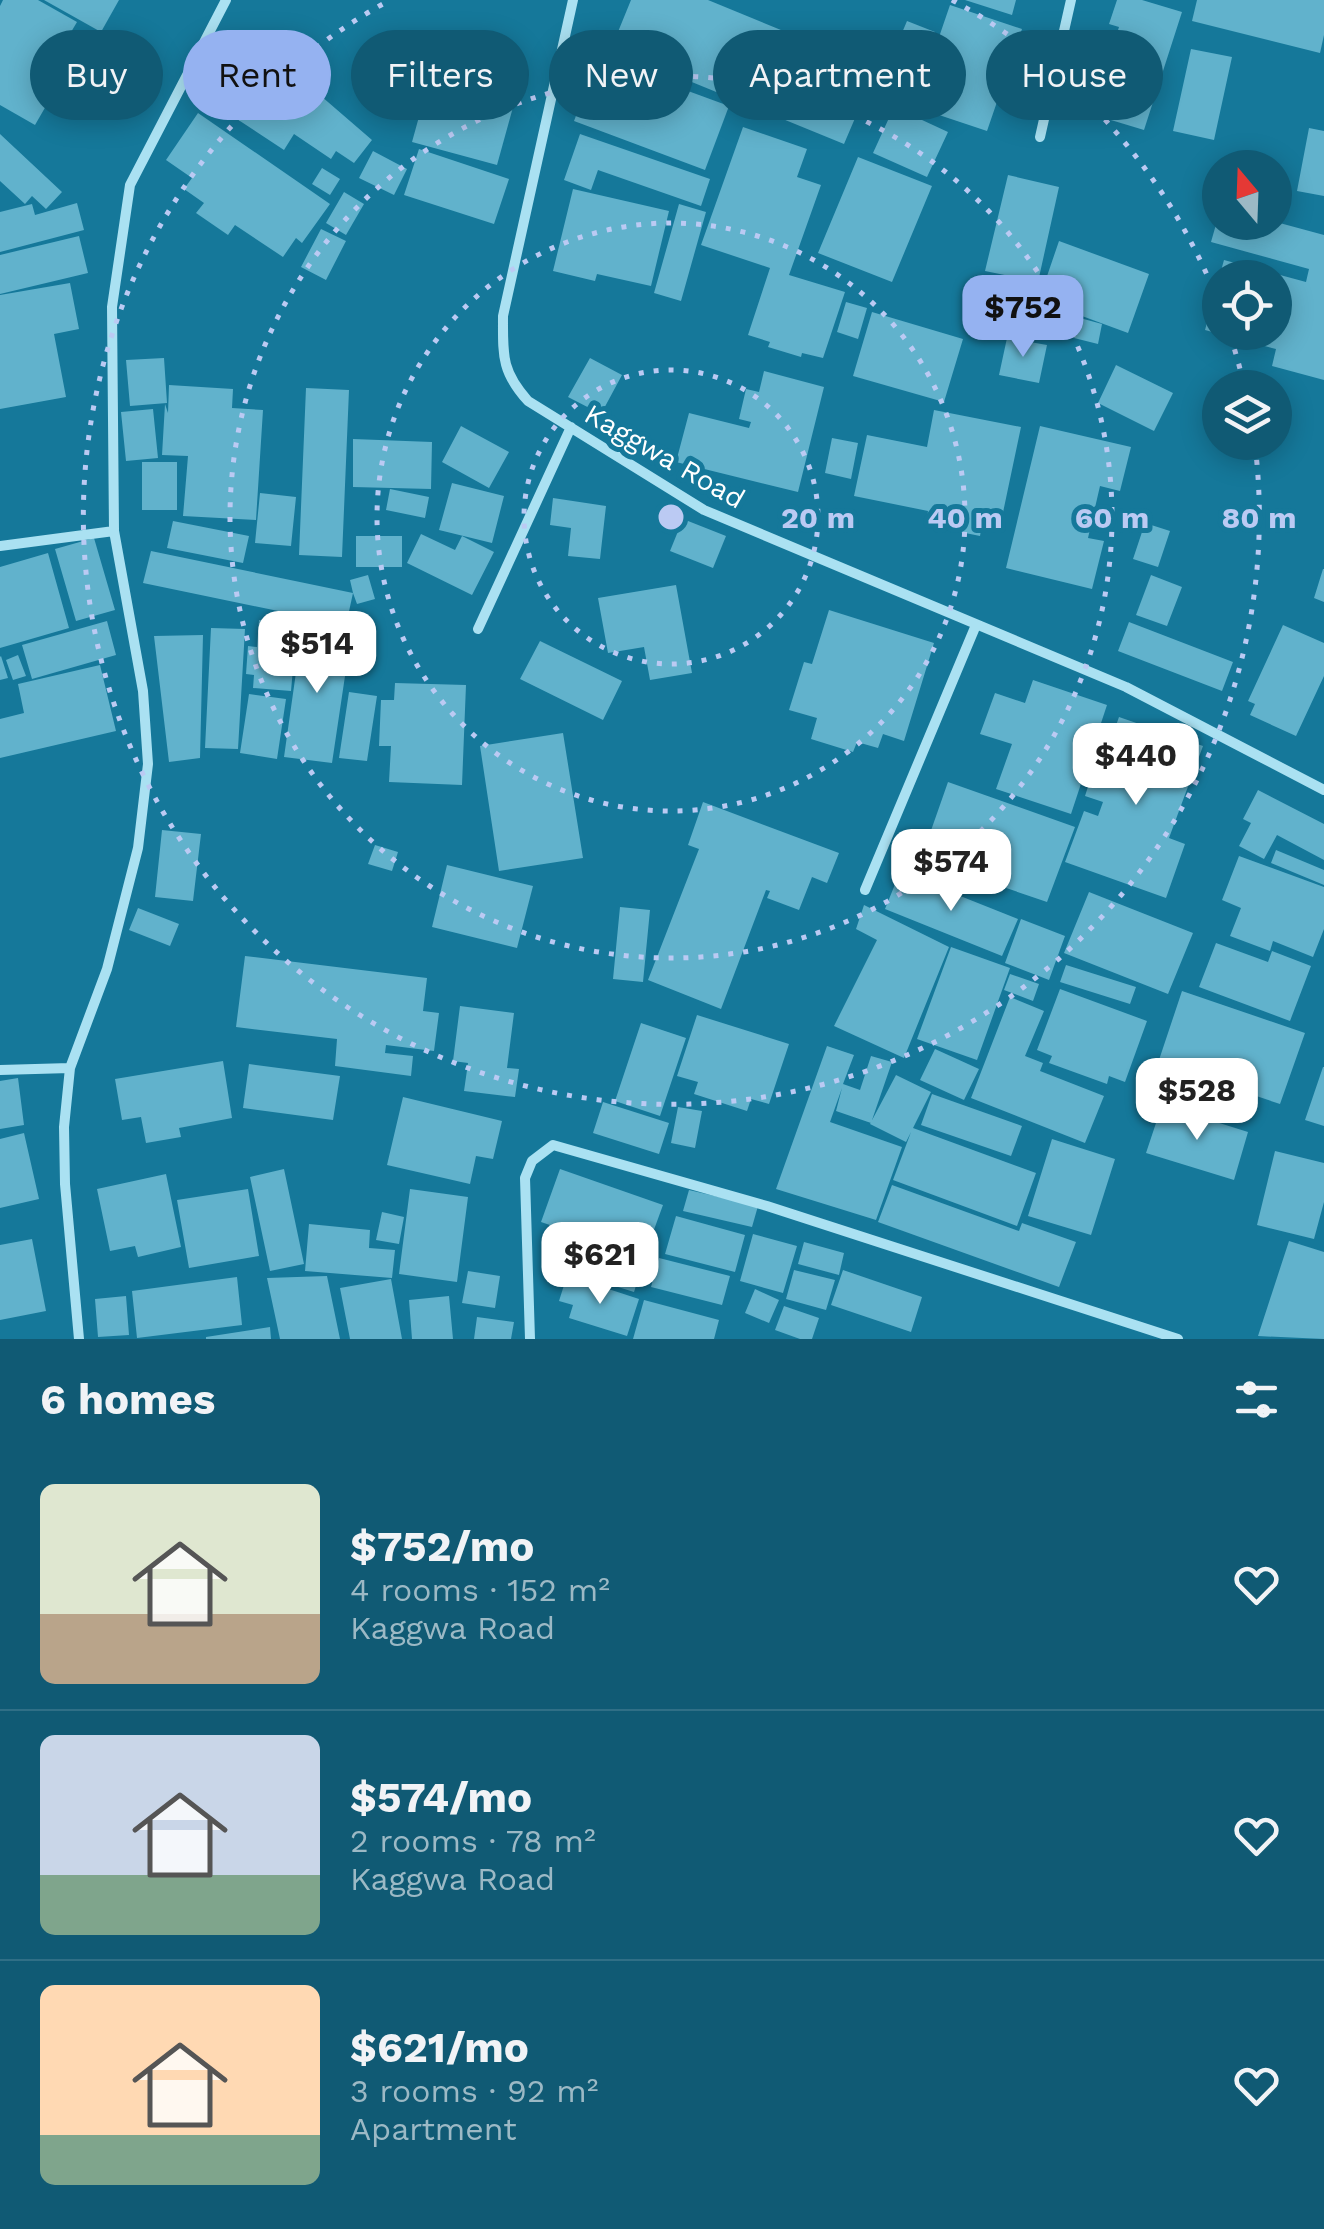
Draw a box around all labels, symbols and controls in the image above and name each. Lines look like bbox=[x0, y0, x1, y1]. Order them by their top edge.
chip: Buy bbox=[30, 30, 163, 120]
chip: Rent bbox=[183, 30, 331, 120]
chip: Filters bbox=[351, 30, 529, 120]
chip: New bbox=[549, 30, 693, 120]
chip: Apartment bbox=[713, 30, 966, 120]
chip: House bbox=[986, 30, 1163, 120]
north arrow bbox=[1202, 150, 1292, 240]
map controls bbox=[1202, 150, 1292, 460]
button: locate bbox=[1202, 260, 1292, 350]
pin: $752 bbox=[964, 275, 1082, 360]
text: $752 bbox=[984, 288, 1062, 326]
button: layers bbox=[1202, 370, 1292, 460]
street label: Kaggwa Road bbox=[579, 397, 751, 516]
centre of rings bbox=[653, 499, 689, 535]
text: 20 m bbox=[781, 500, 855, 535]
text: 40 m bbox=[927, 500, 1003, 535]
text: 60 m bbox=[1075, 500, 1149, 535]
text: 80 m bbox=[1222, 500, 1296, 535]
pin: $514 bbox=[258, 611, 376, 696]
text: $514 bbox=[280, 624, 354, 662]
pin: $440 bbox=[1077, 723, 1195, 808]
text: $440 bbox=[1095, 736, 1177, 774]
pin: $574 bbox=[892, 829, 1010, 914]
text: $574 bbox=[913, 842, 989, 880]
pin: $528 bbox=[1138, 1058, 1256, 1143]
text: $528 bbox=[1158, 1071, 1236, 1109]
pin: $621 bbox=[541, 1222, 659, 1307]
text: $621 bbox=[563, 1235, 637, 1273]
icon: filters bbox=[1229, 1372, 1284, 1427]
text: 6 homes bbox=[40, 1375, 215, 1424]
text: $752/mo bbox=[350, 1522, 534, 1571]
icon: home bbox=[120, 1524, 240, 1644]
icon: heart bbox=[1229, 1557, 1284, 1612]
text: 4 rooms · 152 m² bbox=[350, 1571, 610, 1609]
text: Kaggwa Road bbox=[350, 1609, 555, 1647]
text: $574/mo bbox=[350, 1773, 532, 1822]
icon: home bbox=[120, 1775, 240, 1895]
icon: heart bbox=[1229, 1808, 1284, 1863]
text: 2 rooms · 78 m² bbox=[350, 1822, 596, 1860]
text: Kaggwa Road bbox=[350, 1860, 555, 1898]
text: $621/mo bbox=[350, 2023, 529, 2072]
icon: home bbox=[120, 2025, 240, 2145]
icon: heart bbox=[1229, 2058, 1284, 2113]
text: 3 rooms · 92 m² bbox=[350, 2072, 598, 2110]
text: Apartment bbox=[350, 2110, 517, 2148]

